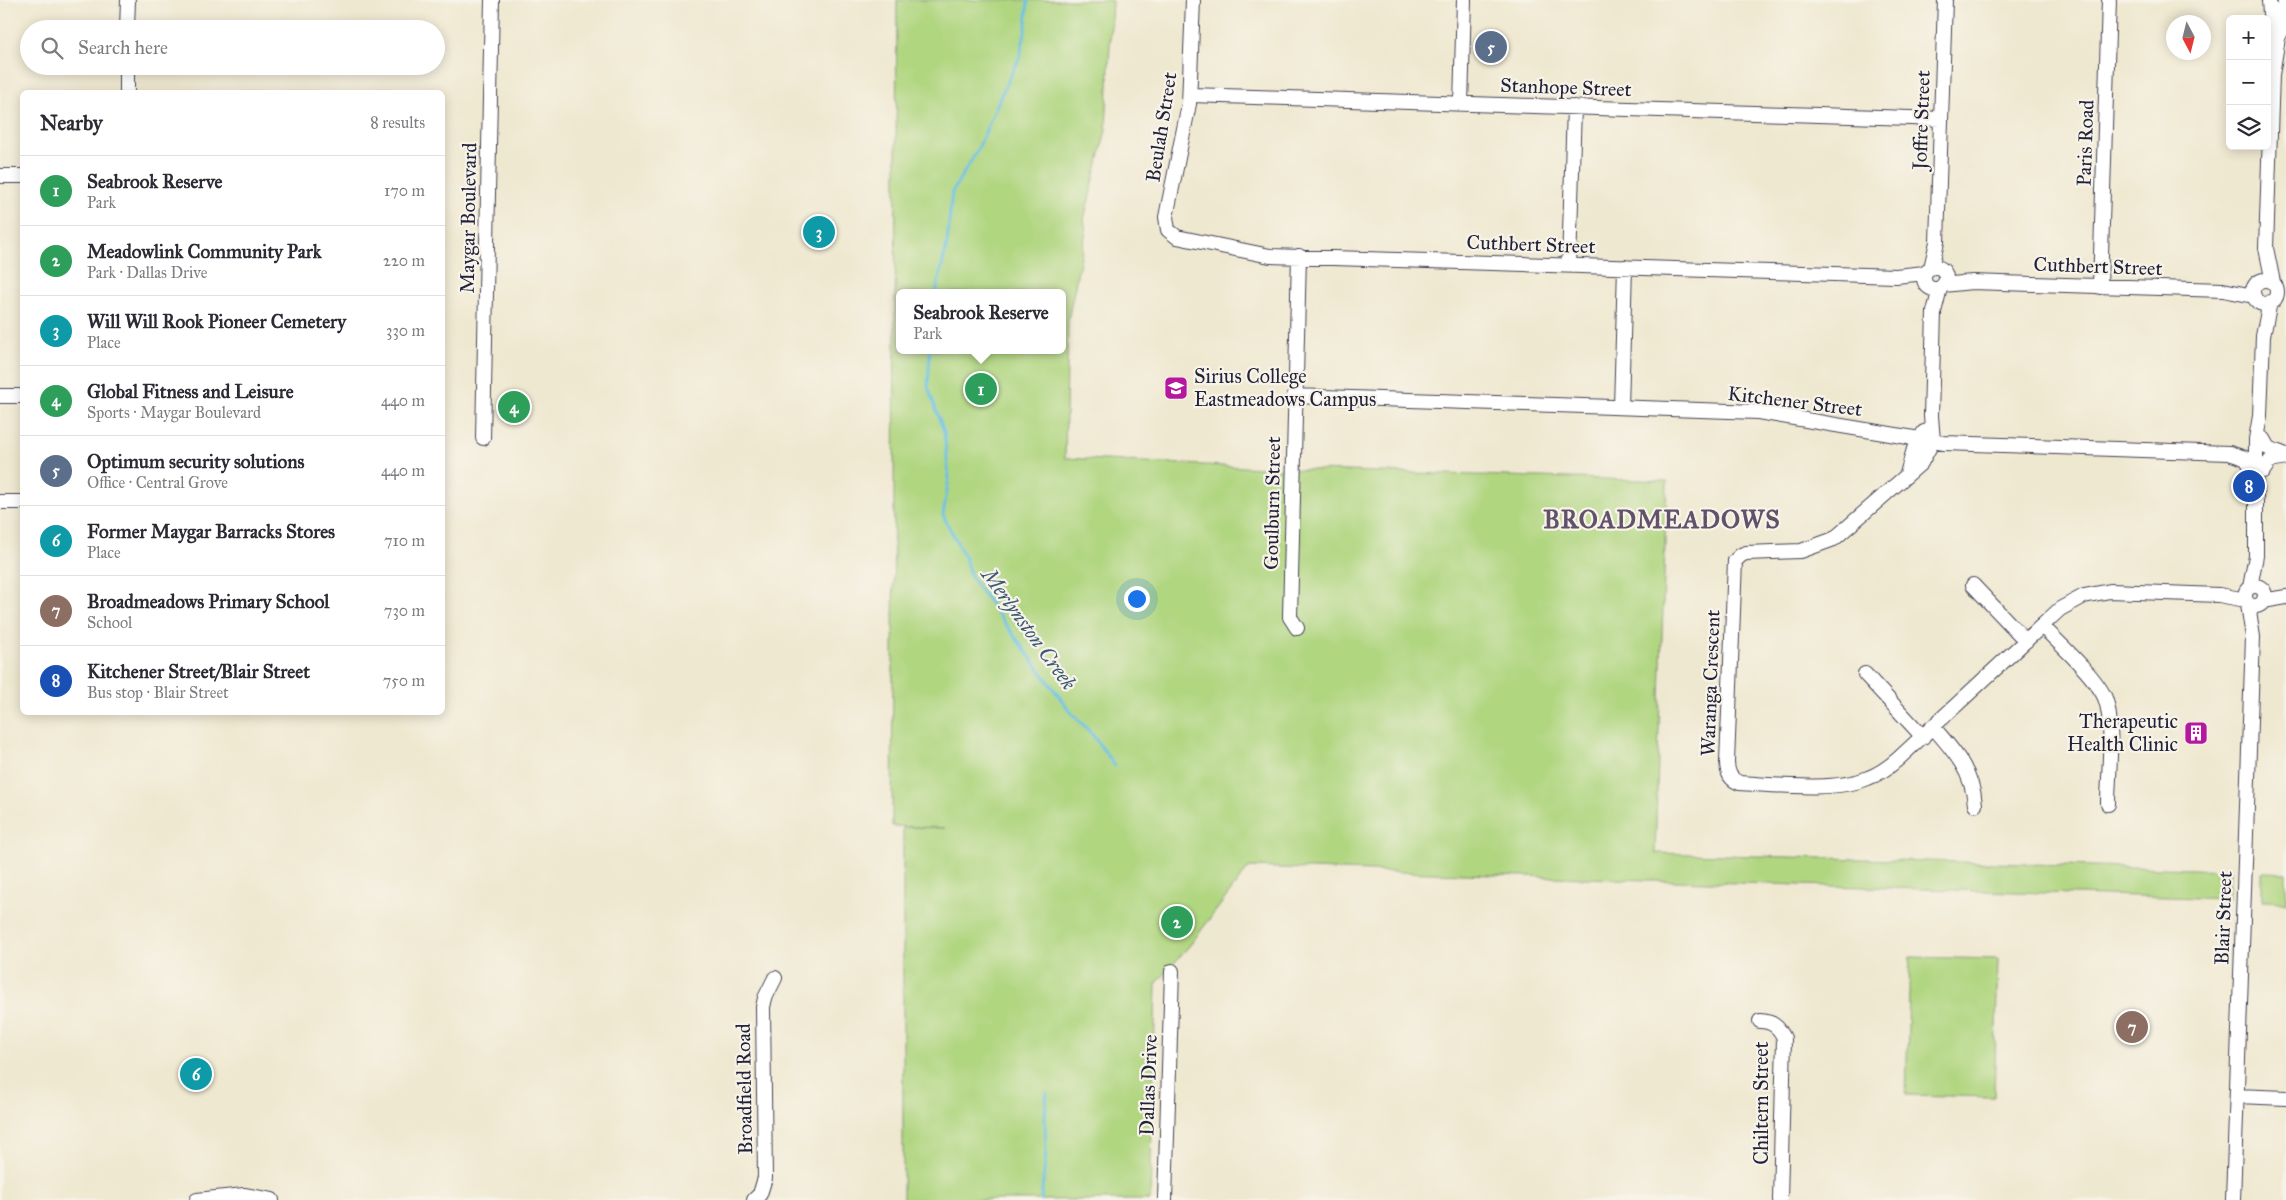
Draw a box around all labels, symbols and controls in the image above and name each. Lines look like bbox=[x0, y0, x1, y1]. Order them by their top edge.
north arrow bbox=[2166, 15, 2211, 60]
map controls bbox=[2226, 15, 2271, 150]
button: + bbox=[2226, 15, 2271, 60]
search box bbox=[20, 20, 445, 75]
pin: 5 bbox=[1475, 28, 1507, 66]
icon: search bbox=[38, 34, 66, 62]
text: Search here bbox=[78, 36, 168, 59]
button: − bbox=[2226, 60, 2271, 105]
street label: Beulah Street bbox=[1140, 70, 1182, 184]
street label: Joffre Street bbox=[1907, 70, 1936, 172]
street label: Stanhope Street bbox=[1500, 73, 1632, 101]
street label: Paris Road bbox=[2071, 99, 2099, 187]
button: layers bbox=[2226, 105, 2271, 150]
text: Nearby bbox=[40, 110, 103, 136]
text: 8 results bbox=[370, 113, 425, 132]
street label: Maygar Boulevard bbox=[455, 142, 482, 294]
text: Seabrook Reserve bbox=[87, 170, 222, 193]
text: 1 bbox=[53, 181, 59, 200]
text: 170 m bbox=[384, 181, 425, 200]
text: Park bbox=[87, 193, 116, 212]
pin: 3 bbox=[803, 213, 835, 251]
street label: Cuthbert Street bbox=[1466, 230, 1596, 258]
text: Meadowlink Community Park bbox=[87, 240, 321, 263]
text: 2 bbox=[52, 251, 60, 270]
text: 220 m bbox=[383, 251, 425, 270]
street label: Cuthbert Street bbox=[2033, 252, 2163, 280]
text: Park · Dallas Drive bbox=[87, 263, 207, 282]
popup bbox=[896, 289, 1066, 354]
text: Seabrook Reserve bbox=[913, 301, 1049, 324]
text: Will Will Rook Pioneer Cemetery bbox=[87, 310, 346, 333]
text: 3 bbox=[53, 321, 59, 340]
text: 330 m bbox=[386, 321, 425, 340]
text: Park bbox=[913, 324, 942, 343]
text: Place bbox=[87, 333, 121, 352]
place label: Sirius College Eastmeadows Campus bbox=[1194, 364, 1376, 411]
pin: 1 bbox=[965, 370, 997, 408]
school or university icon: Sirius College Eastmeadows Campus bbox=[1163, 375, 1189, 401]
text: Global Fitness and Leisure bbox=[87, 380, 294, 403]
street label: Kitchener Street bbox=[1726, 381, 1864, 421]
pin: 4 bbox=[498, 388, 530, 426]
text: 4 bbox=[52, 391, 60, 410]
text: 440 m bbox=[381, 391, 425, 410]
text: Sports · Maygar Boulevard bbox=[87, 403, 261, 422]
street label: Goulburn Street bbox=[1259, 436, 1285, 570]
text: Optimum security solutions bbox=[87, 450, 304, 473]
text: 5 bbox=[52, 461, 60, 480]
text: 440 m bbox=[381, 461, 425, 480]
pin: 8 bbox=[2233, 467, 2265, 505]
text: Office · Central Grove bbox=[87, 473, 228, 492]
district label: BROADMEADOWS bbox=[1543, 504, 1781, 535]
text: Former Maygar Barracks Stores bbox=[87, 520, 335, 543]
text: 6 bbox=[52, 531, 60, 550]
text: 710 m bbox=[384, 531, 425, 550]
text: Place bbox=[87, 543, 121, 562]
water label: Merlynston Creek bbox=[975, 561, 1082, 696]
your location bbox=[1124, 586, 1150, 612]
text: Broadmeadows Primary School bbox=[87, 590, 329, 613]
text: 7 bbox=[52, 601, 60, 620]
text: 730 m bbox=[384, 601, 425, 620]
street label: Waranga Crescent bbox=[1695, 609, 1726, 757]
text: School bbox=[87, 613, 132, 632]
text: Kitchener Street/Blair Street bbox=[87, 660, 310, 683]
text: 8 bbox=[52, 671, 60, 690]
text: 750 m bbox=[383, 671, 425, 690]
text: Bus stop · Blair Street bbox=[87, 683, 229, 702]
place label: Therapeutic Health Clinic bbox=[2067, 709, 2178, 756]
building icon: Therapeutic Health Clinic bbox=[2183, 720, 2209, 746]
street label: Blair Street bbox=[2209, 871, 2237, 965]
pin: 2 bbox=[1161, 903, 1193, 941]
pin: 7 bbox=[2116, 1008, 2148, 1046]
street label: Broadfield Road bbox=[731, 1023, 757, 1155]
street label: Dallas Drive bbox=[1134, 1034, 1162, 1136]
street label: Chiltern Street bbox=[1749, 1041, 1773, 1165]
pin: 6 bbox=[180, 1055, 212, 1093]

